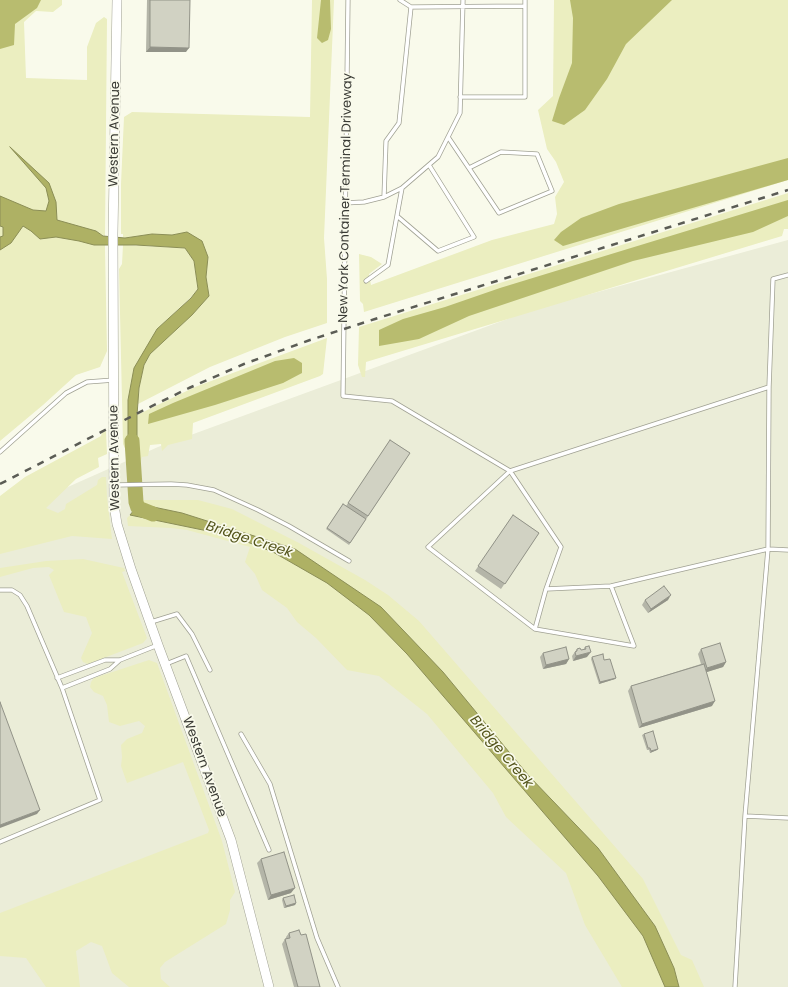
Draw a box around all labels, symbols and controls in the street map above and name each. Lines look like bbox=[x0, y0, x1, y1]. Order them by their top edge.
street label: New York Container Terminal Driveway bbox=[336, 73, 356, 323]
street label: Western Avenue bbox=[106, 81, 124, 187]
street label: Western Avenue bbox=[106, 405, 124, 511]
water label: Bridge Creek bbox=[204, 518, 294, 562]
water label: Bridge Creek bbox=[466, 712, 536, 792]
street label: Western Avenue bbox=[179, 715, 229, 819]

